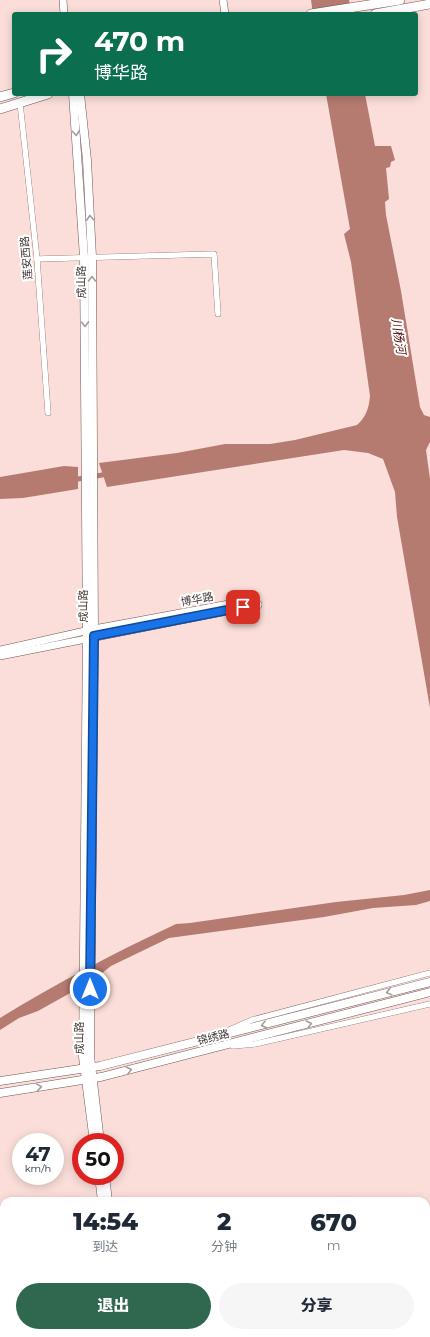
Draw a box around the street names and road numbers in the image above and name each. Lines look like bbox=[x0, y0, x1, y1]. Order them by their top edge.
street label: 莲安西路 bbox=[17, 235, 35, 281]
street label: 成山路 bbox=[74, 266, 88, 299]
street label: 博华路 bbox=[179, 589, 215, 609]
street label: 成山路 bbox=[76, 590, 90, 623]
street label: 成山路 bbox=[72, 1022, 86, 1055]
street label: 锦绣路 bbox=[195, 1026, 231, 1048]

